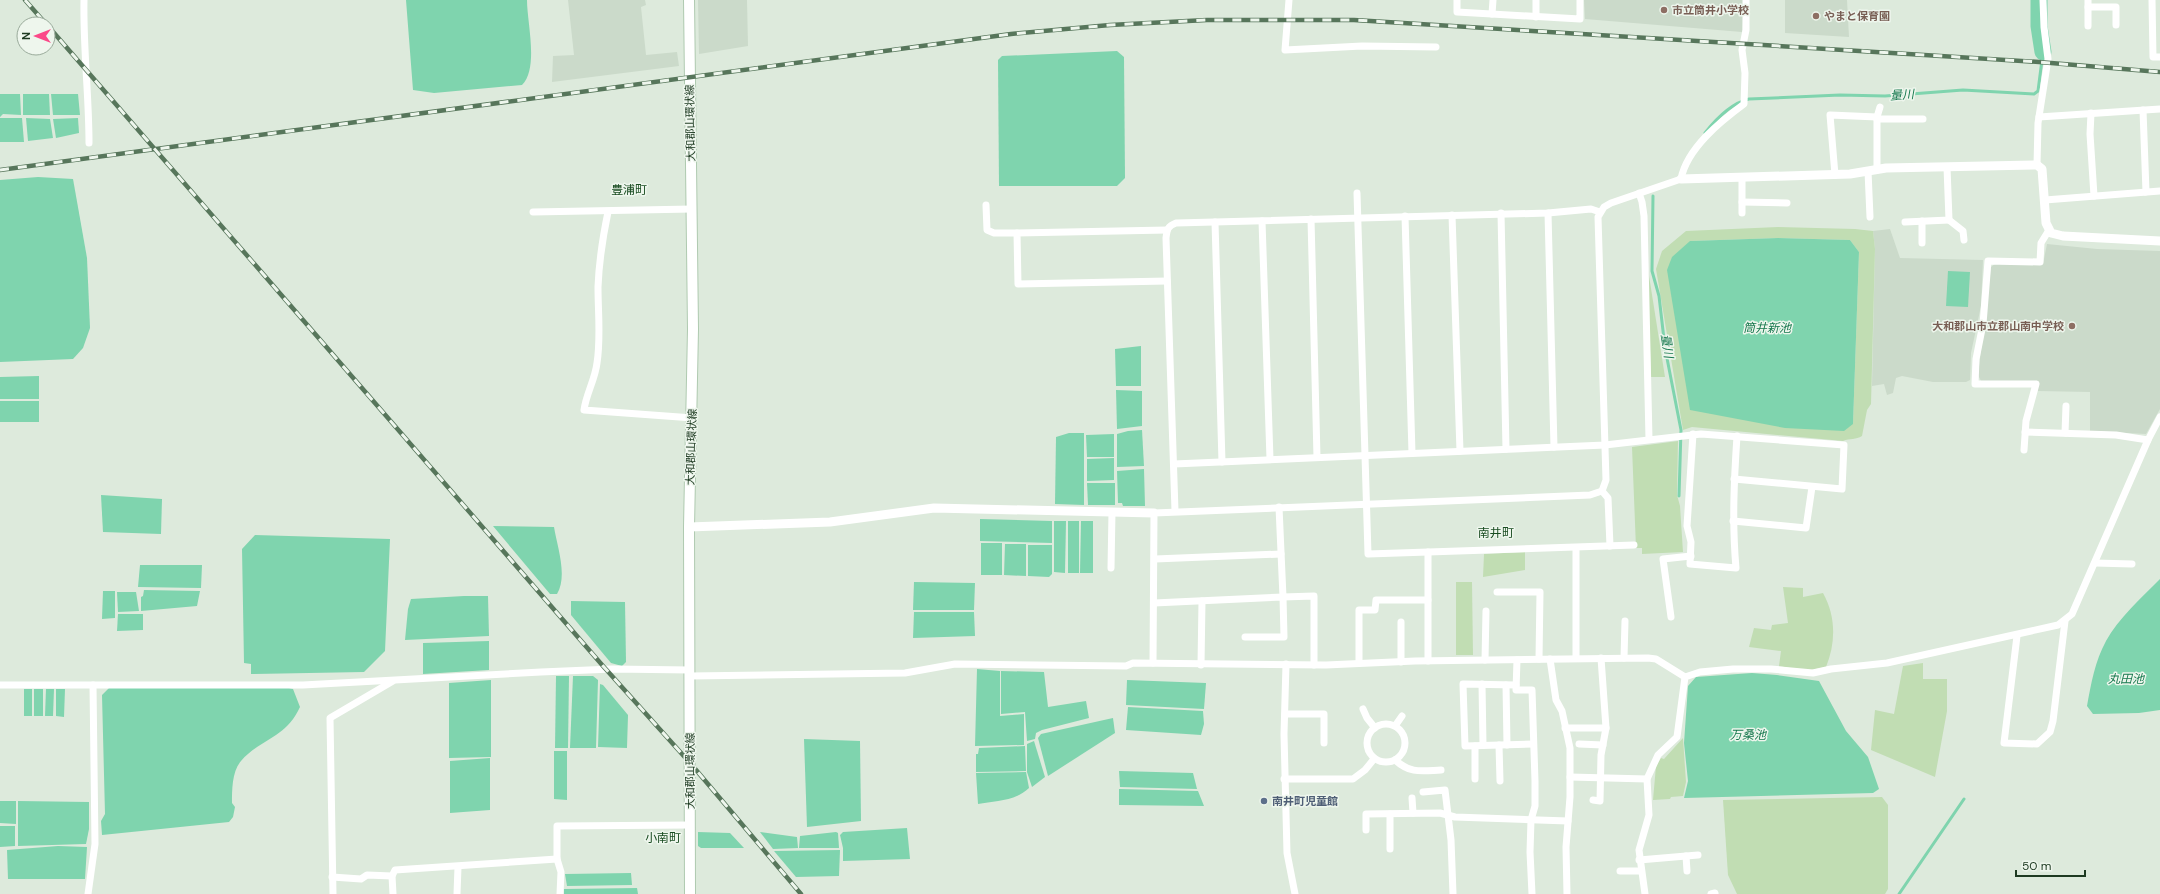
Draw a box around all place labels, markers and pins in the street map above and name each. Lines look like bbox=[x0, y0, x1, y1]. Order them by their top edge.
place label: 市立筒井小学校 bbox=[1672, 3, 1749, 17]
marker: 市立筒井小学校 bbox=[1659, 5, 1669, 15]
place label: やまと保育園 bbox=[1824, 9, 1890, 23]
marker: やまと保育園 bbox=[1811, 11, 1821, 21]
place label: 大和郡山市立郡山南中学校 bbox=[1932, 319, 2064, 333]
marker: 大和郡山市立郡山南中学校 bbox=[2067, 321, 2077, 331]
place label: 南井町児童館 bbox=[1272, 794, 1338, 808]
marker: 南井町児童館 bbox=[1259, 796, 1269, 806]

